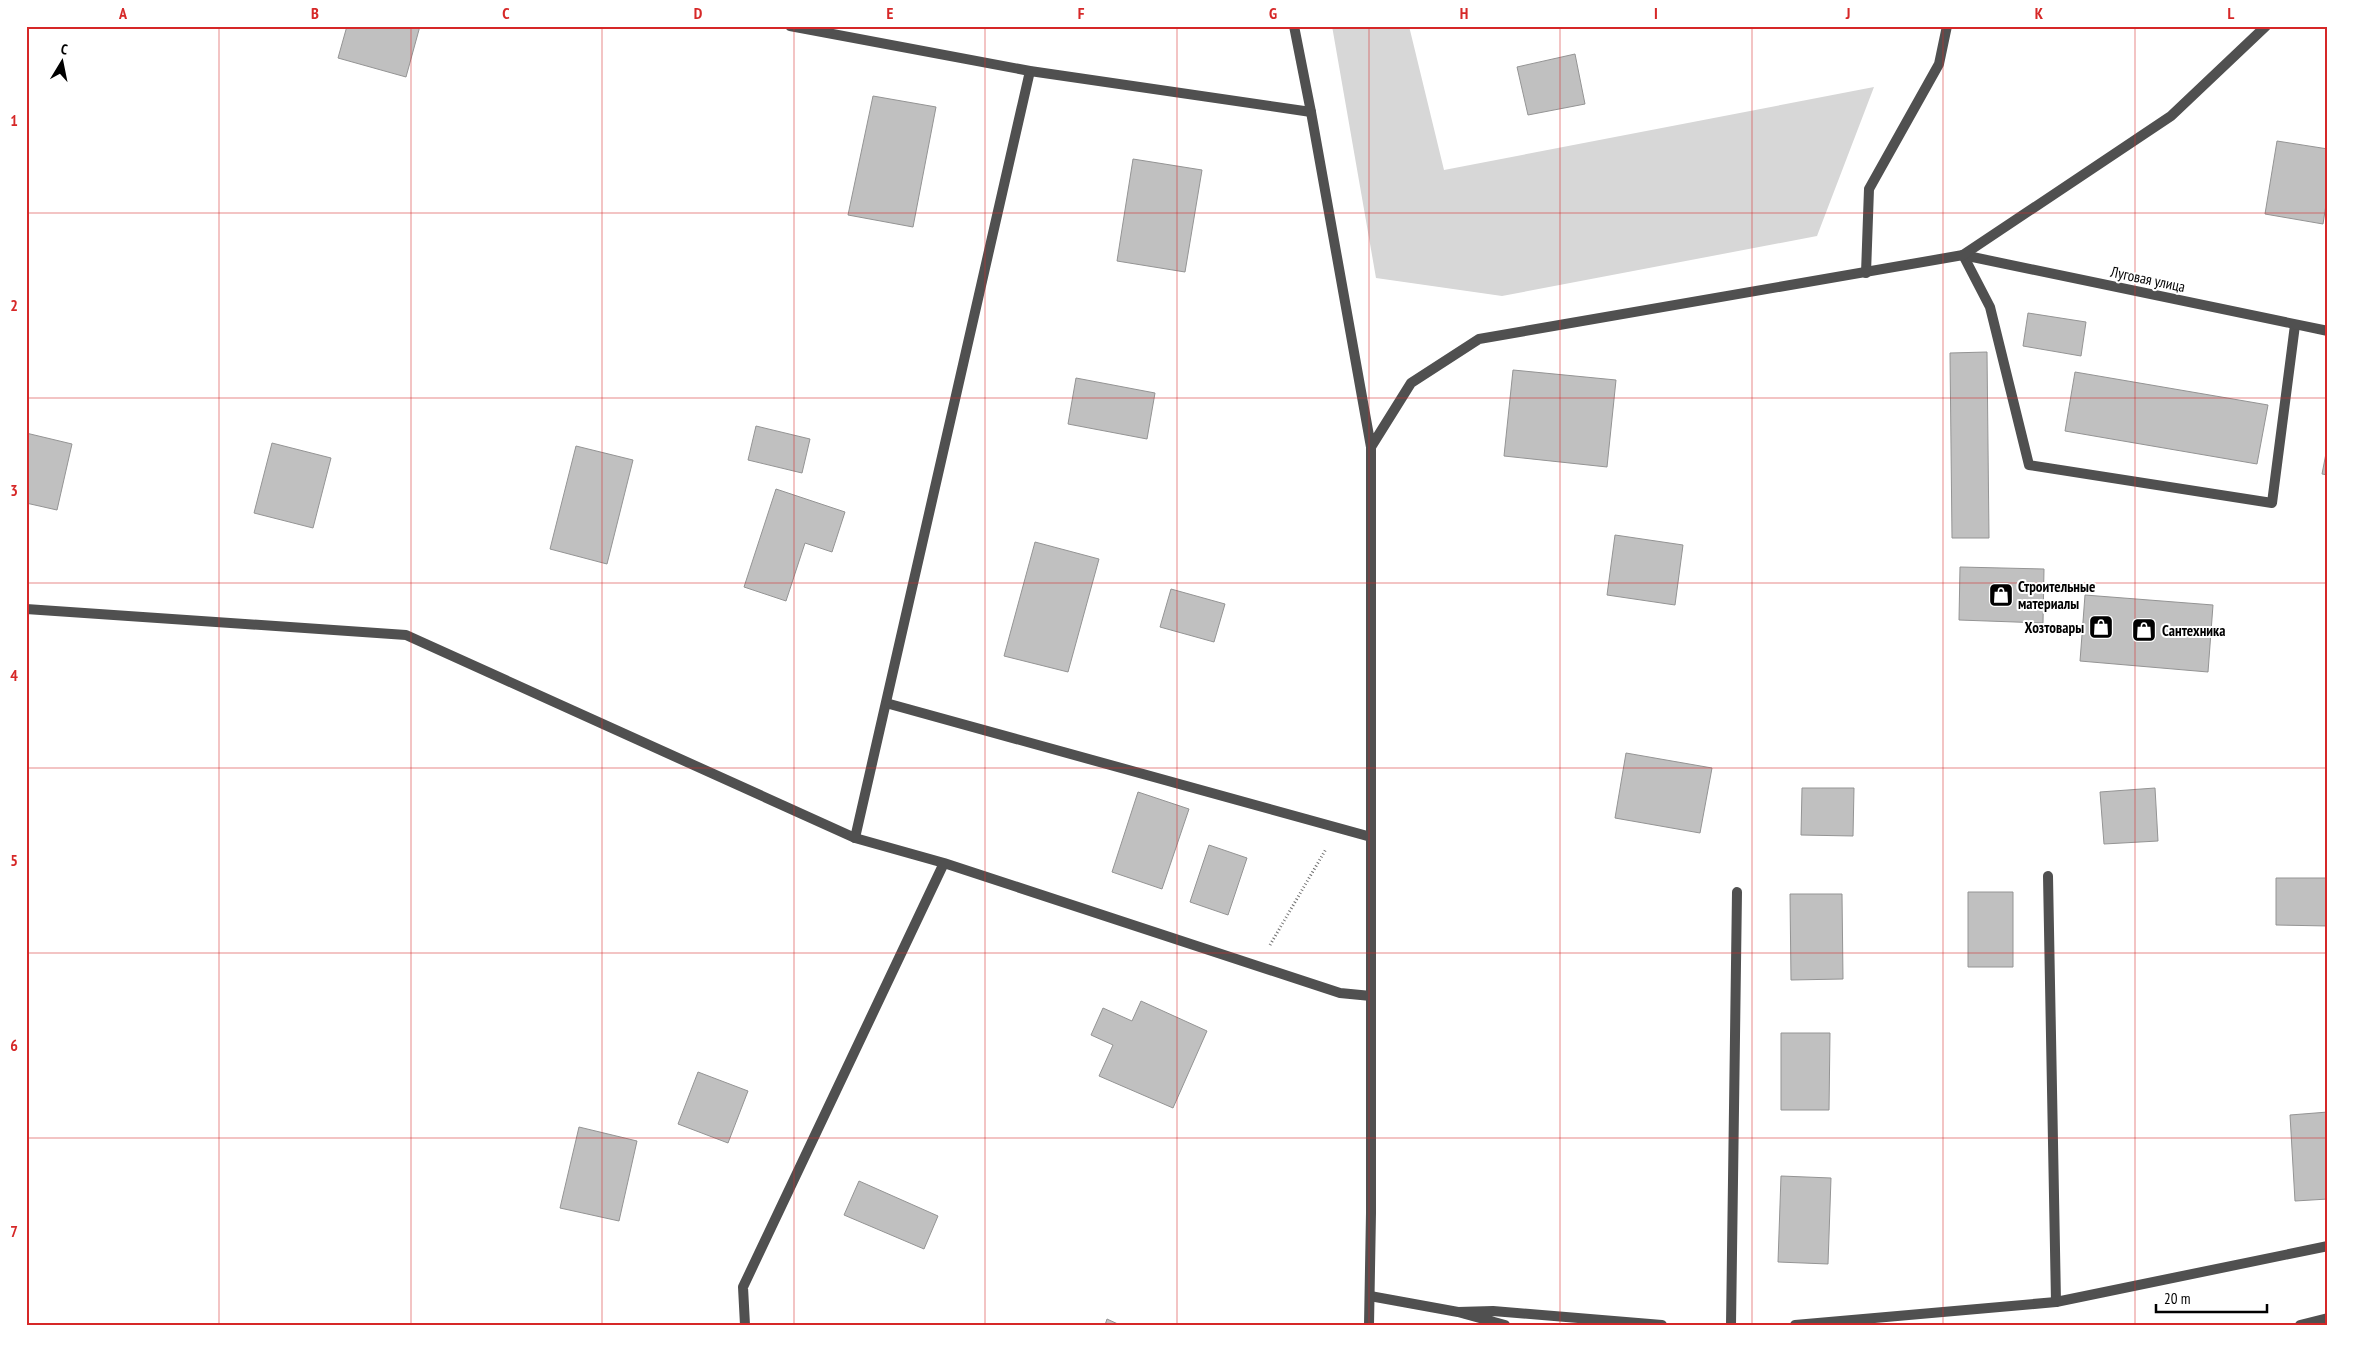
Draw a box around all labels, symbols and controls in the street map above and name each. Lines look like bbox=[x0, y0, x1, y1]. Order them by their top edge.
text: A bbox=[118, 3, 128, 23]
text: B bbox=[311, 3, 319, 23]
text: C bbox=[502, 3, 510, 23]
text: D bbox=[694, 3, 703, 23]
text: E bbox=[887, 3, 894, 23]
text: F bbox=[1078, 3, 1085, 23]
text: G bbox=[1269, 3, 1277, 23]
text: H bbox=[1460, 3, 1468, 23]
text: I bbox=[1654, 3, 1658, 23]
text: J bbox=[1845, 3, 1850, 23]
text: K bbox=[2035, 3, 2044, 23]
text: L bbox=[2228, 3, 2235, 23]
north arrow bbox=[38, 38, 88, 88]
text: С bbox=[60, 40, 70, 59]
text: 1 bbox=[10, 110, 18, 130]
street label: Луговая улица bbox=[2108, 262, 2187, 296]
text: 2 bbox=[10, 295, 18, 315]
text: 3 bbox=[10, 480, 18, 500]
place label: Строительные материалы bbox=[2018, 577, 2095, 613]
shop icon: Строительные материалы bbox=[1988, 582, 2014, 608]
shop icon: Хозтовары bbox=[2088, 614, 2114, 640]
shop icon: Сантехника bbox=[2131, 617, 2157, 643]
place label: Хозтовары bbox=[2025, 618, 2084, 637]
place label: Сантехника bbox=[2162, 621, 2225, 640]
text: 4 bbox=[10, 665, 18, 685]
text: 5 bbox=[10, 850, 18, 870]
text: 6 bbox=[10, 1035, 18, 1055]
text: 7 bbox=[10, 1221, 18, 1241]
scale bar bbox=[2156, 1281, 2268, 1313]
text: 20 m bbox=[2164, 1289, 2190, 1308]

